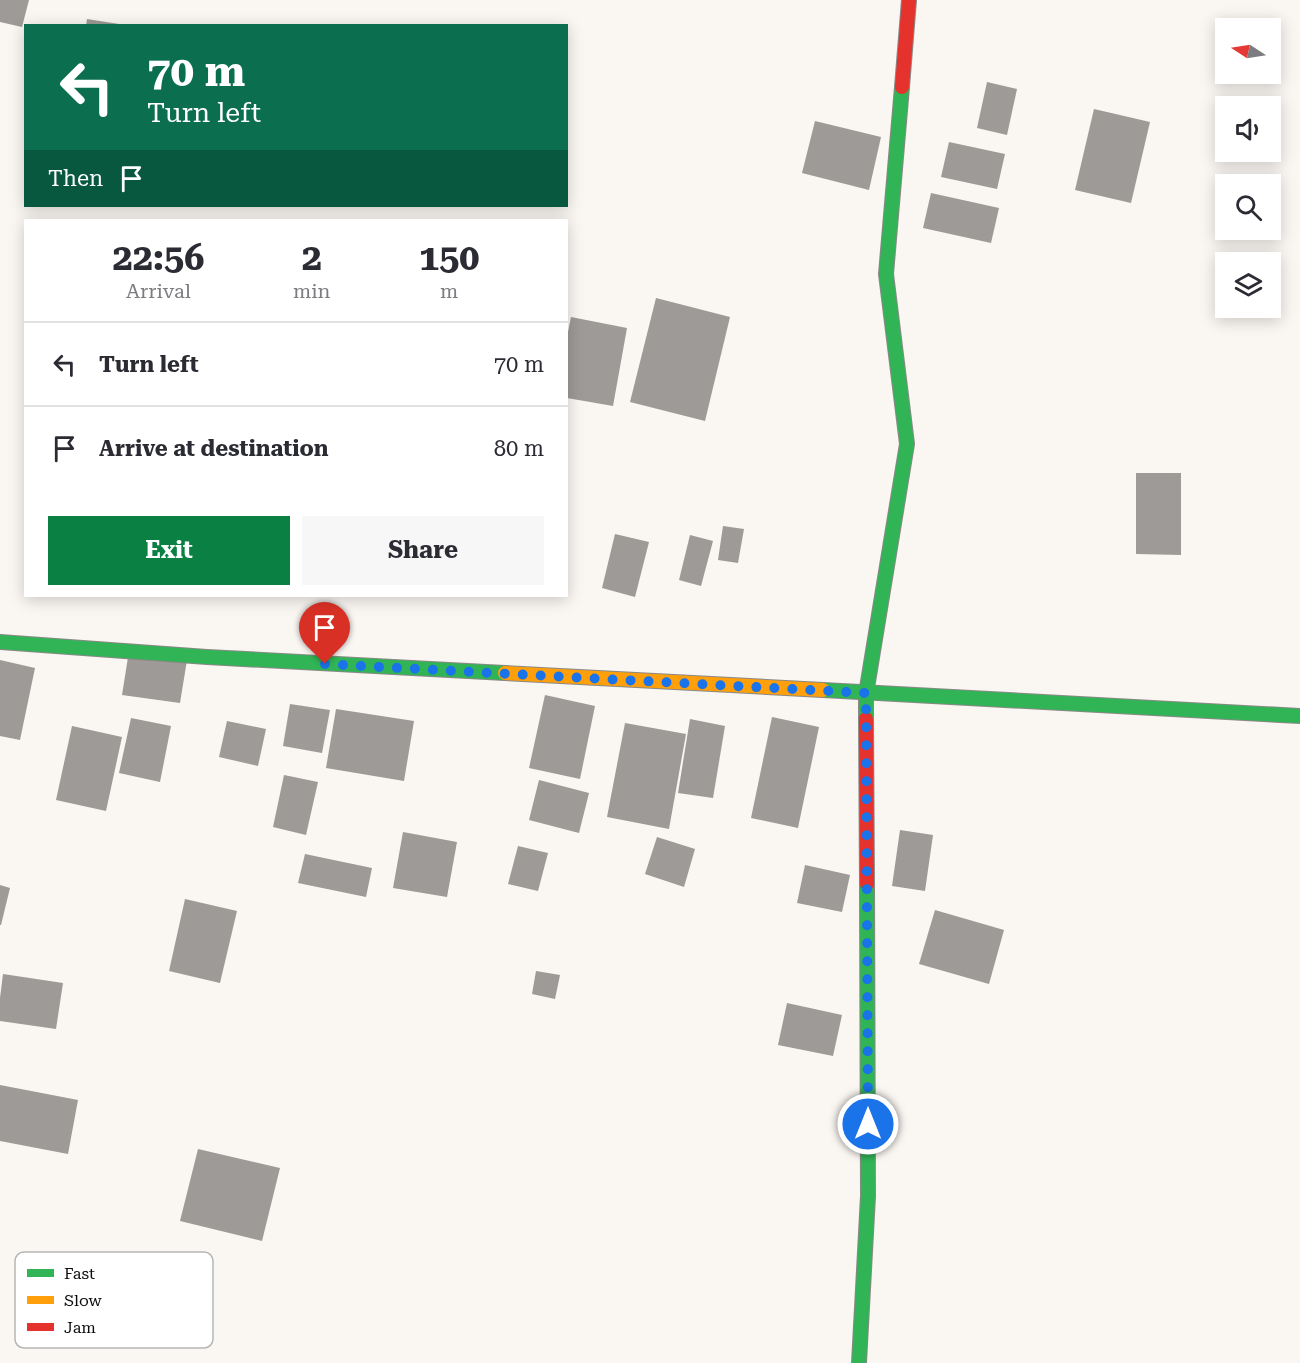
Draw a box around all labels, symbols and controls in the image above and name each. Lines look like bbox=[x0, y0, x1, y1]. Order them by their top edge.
north arrow bbox=[1215, 18, 1281, 84]
map controls bbox=[1215, 18, 1281, 318]
text: 70 m bbox=[147, 47, 245, 96]
icon: left bbox=[48, 48, 126, 126]
button: sound bbox=[1215, 96, 1281, 162]
text: Turn left bbox=[147, 97, 261, 129]
icon: arrive bbox=[115, 162, 148, 195]
text: Then bbox=[48, 166, 103, 191]
button: search bbox=[1215, 174, 1281, 240]
text: 22:56 bbox=[113, 237, 204, 279]
text: 2 bbox=[302, 237, 322, 279]
text: 150 bbox=[419, 237, 479, 279]
button: layers bbox=[1215, 252, 1281, 318]
text: Arrival bbox=[126, 279, 191, 303]
text: min bbox=[293, 279, 330, 303]
text: m bbox=[440, 279, 458, 303]
icon: left bbox=[48, 348, 81, 381]
text: Turn left bbox=[99, 352, 199, 377]
text: 70 m bbox=[494, 352, 544, 377]
icon: arrive bbox=[48, 432, 81, 465]
text: Arrive at destination bbox=[99, 436, 328, 461]
text: 80 m bbox=[494, 436, 544, 461]
button: Exit bbox=[48, 516, 290, 585]
button: Share bbox=[302, 516, 544, 585]
pin bbox=[299, 602, 350, 664]
icon: arrive bbox=[308, 611, 341, 644]
position arrow bbox=[836, 1092, 900, 1156]
legend bbox=[15, 1252, 213, 1348]
text: Fast bbox=[64, 1264, 95, 1283]
text: Slow bbox=[64, 1291, 102, 1310]
text: Jam bbox=[64, 1318, 96, 1337]

